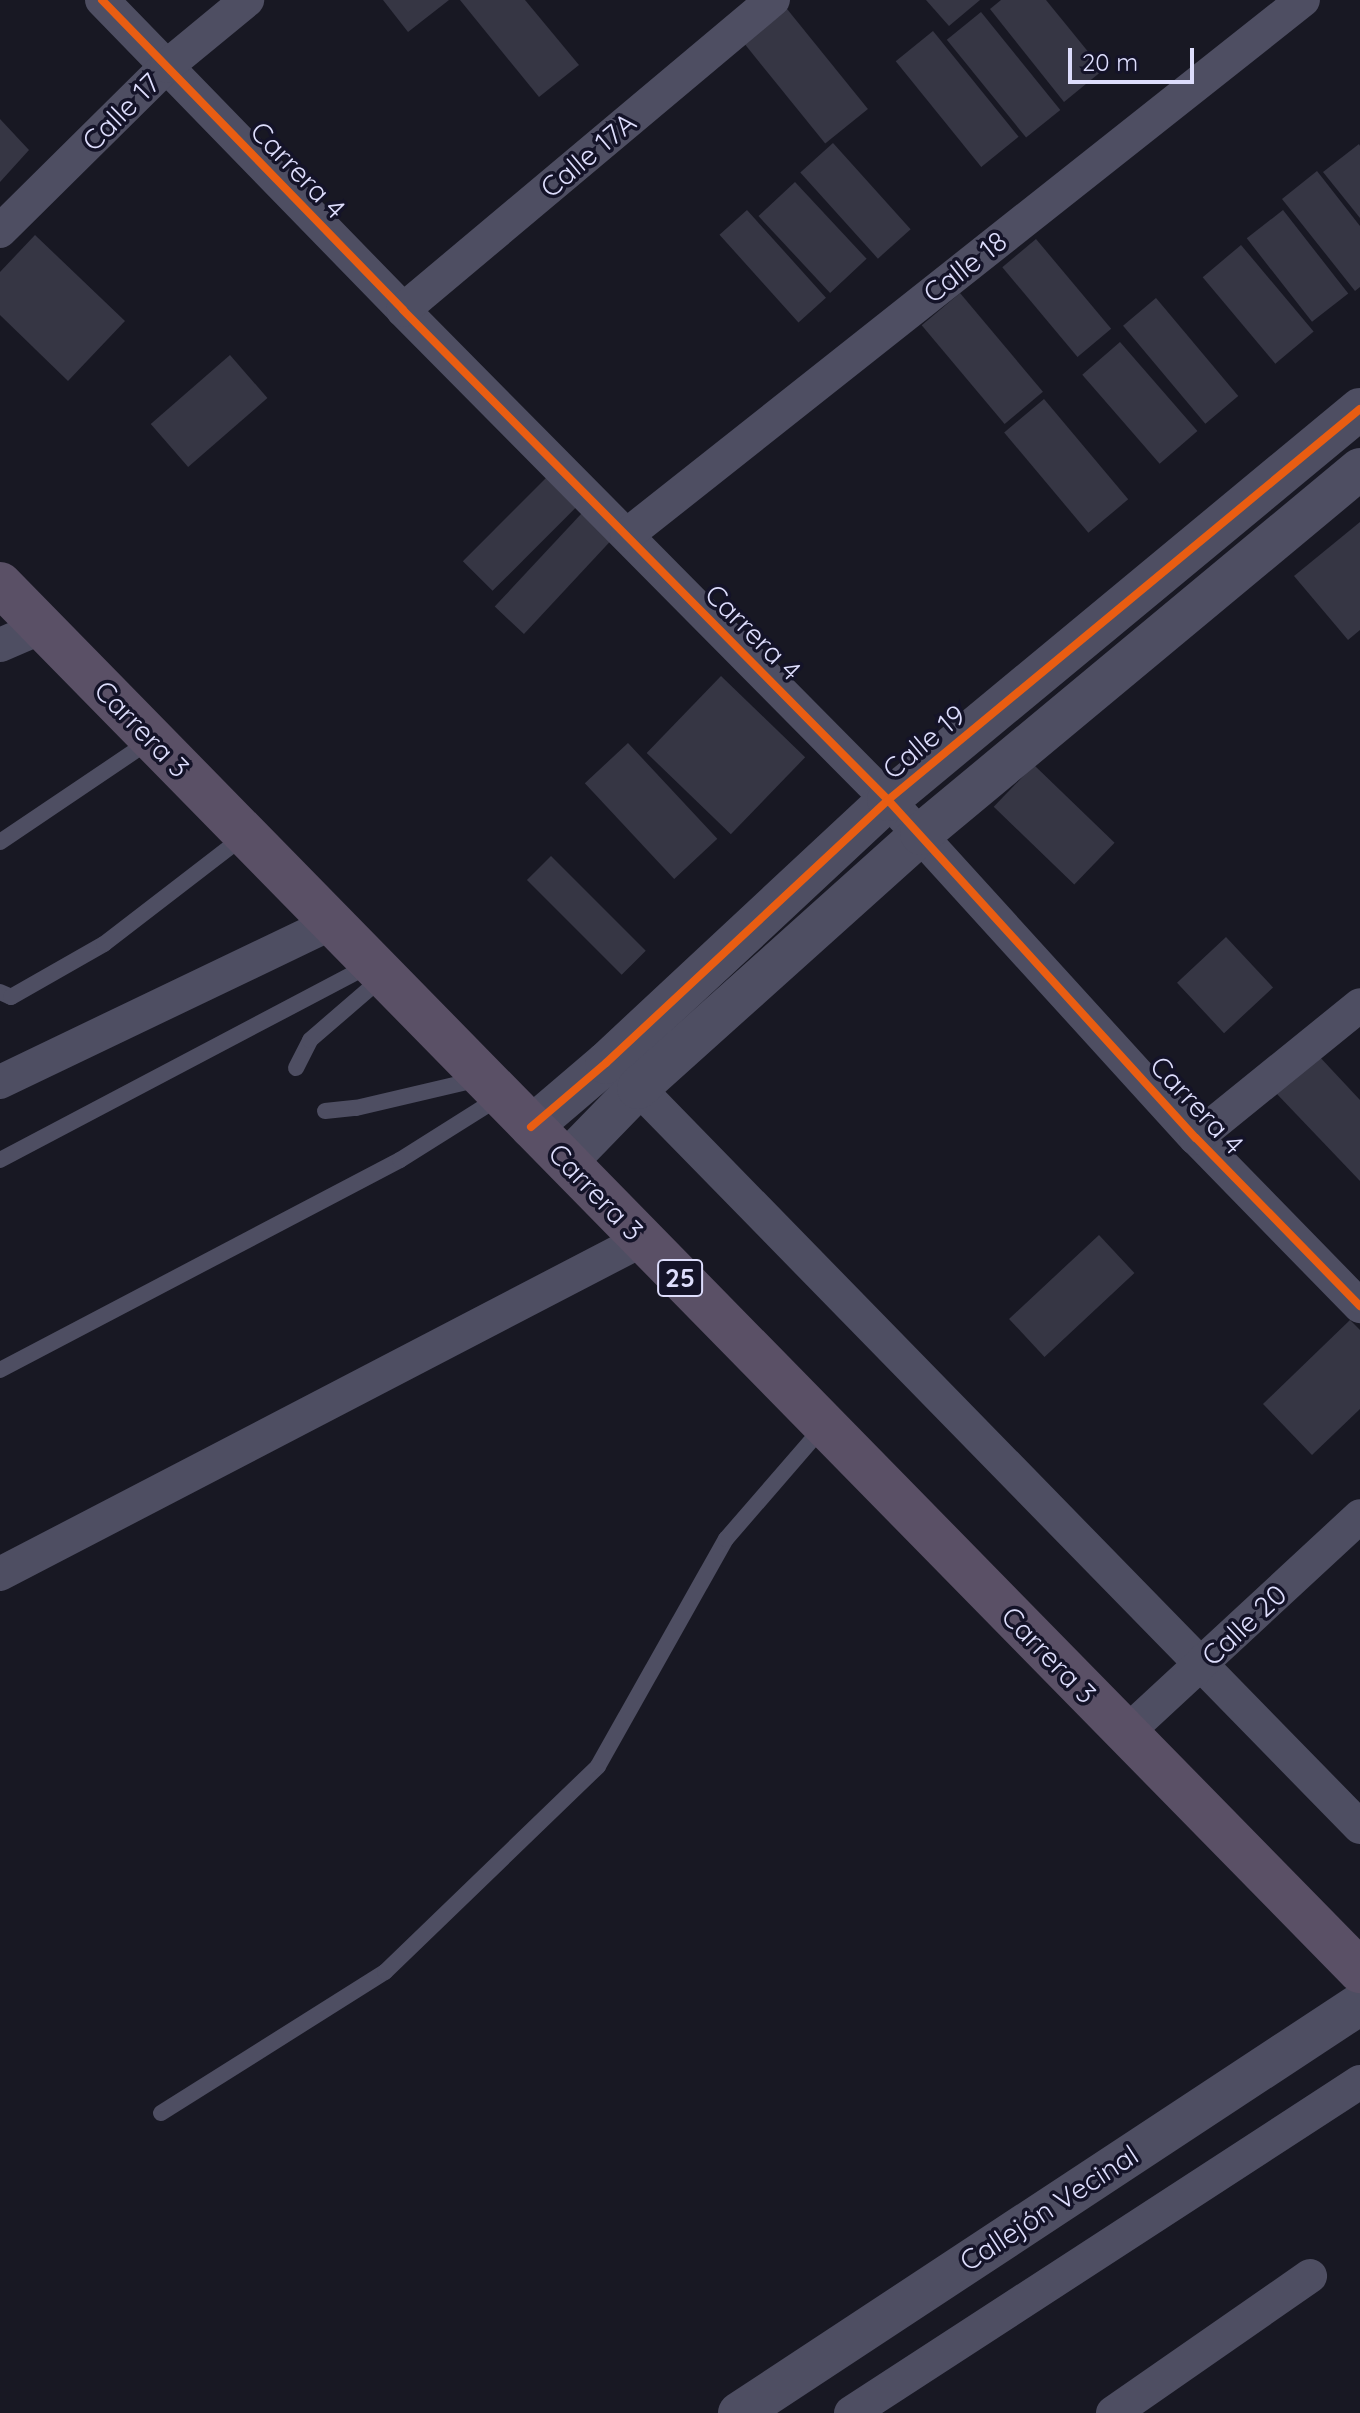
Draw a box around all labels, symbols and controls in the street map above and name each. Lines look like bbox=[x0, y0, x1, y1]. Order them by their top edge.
scale bar bbox=[1072, 32, 1198, 82]
text: 20 m bbox=[1082, 47, 1138, 77]
street label: Calle 17 bbox=[75, 66, 167, 158]
street label: Calle 17A bbox=[533, 105, 643, 205]
street label: Carrera 4 bbox=[244, 115, 352, 225]
street label: Calle 18 bbox=[917, 224, 1013, 310]
street label: Carrera 4 bbox=[698, 577, 808, 687]
street label: Carrera 3 bbox=[88, 674, 196, 784]
street label: Calle 19 bbox=[876, 698, 972, 786]
street label: Carrera 4 bbox=[1143, 1049, 1251, 1161]
street label: Carrera 3 bbox=[542, 1137, 650, 1247]
road number: 25 bbox=[656, 1256, 704, 1300]
street label: Calle 20 bbox=[1195, 1577, 1293, 1673]
street label: Carrera 3 bbox=[995, 1600, 1103, 1710]
street label: Callejón Vecinal bbox=[954, 2138, 1144, 2278]

